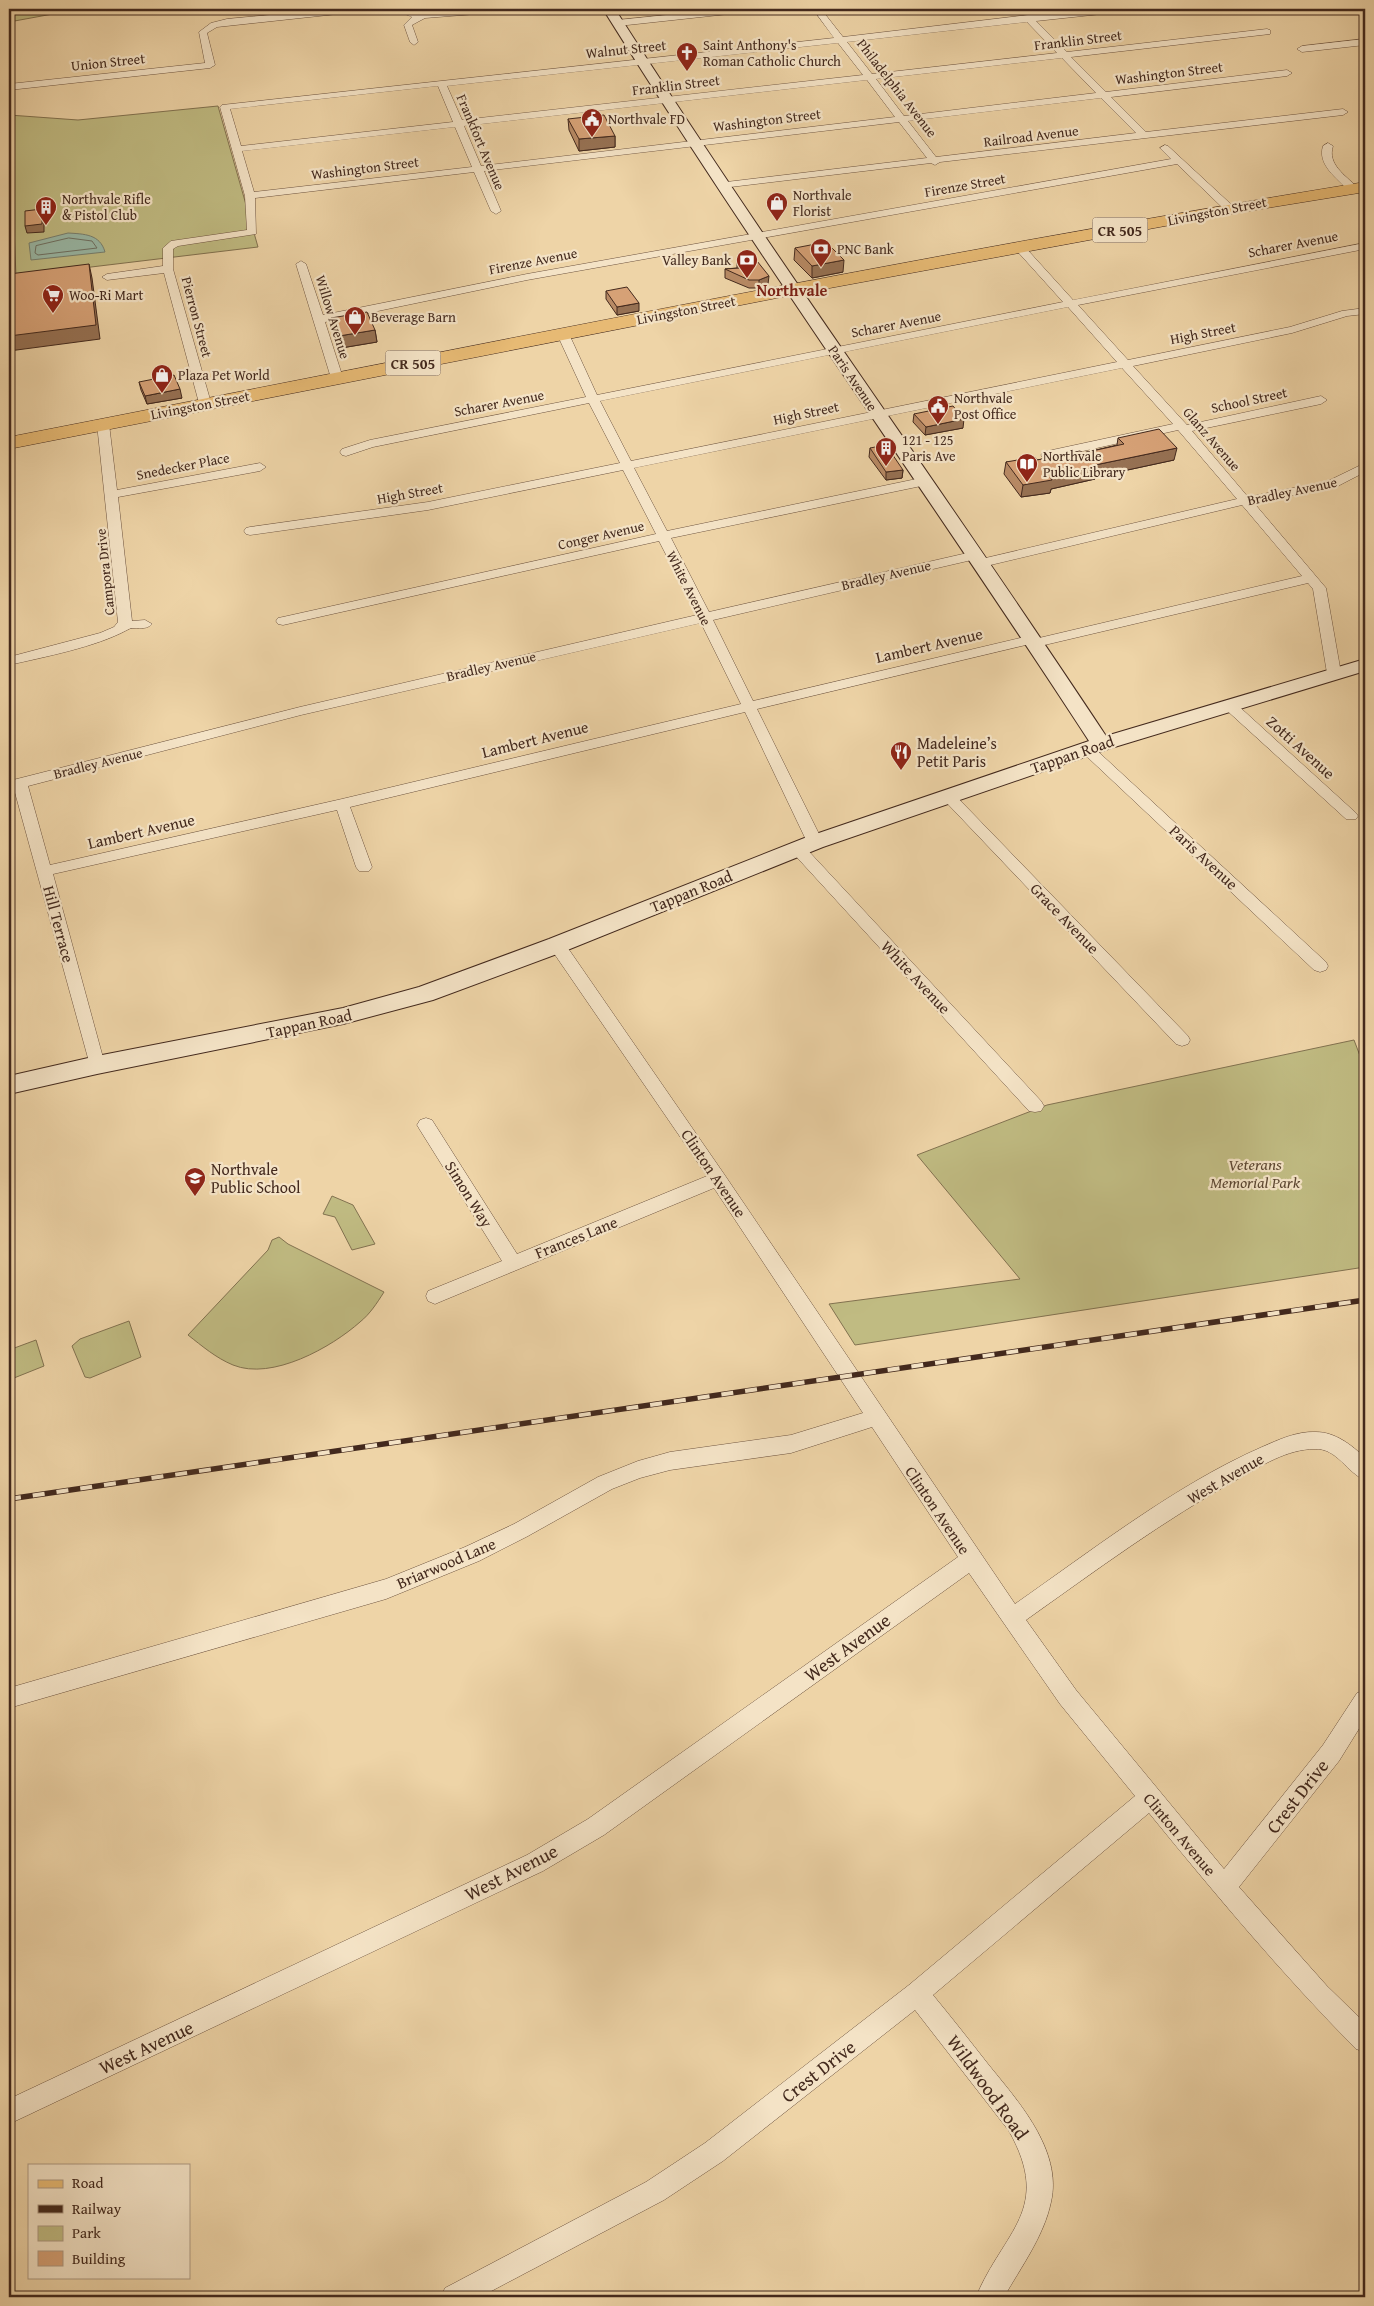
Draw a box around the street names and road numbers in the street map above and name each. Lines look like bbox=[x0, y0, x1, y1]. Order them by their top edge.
street label: Franklin Street bbox=[1033, 25, 1123, 55]
street label: Walnut Street bbox=[585, 35, 667, 63]
street label: Philadelphia Avenue bbox=[852, 35, 942, 142]
street label: Union Street bbox=[70, 48, 146, 76]
street label: Washington Street bbox=[1114, 56, 1224, 90]
street label: Franklin Street bbox=[631, 70, 721, 100]
street label: Frankfort Avenue bbox=[452, 91, 510, 193]
street label: Washington Street bbox=[712, 103, 822, 137]
street label: Railroad Avenue bbox=[982, 120, 1080, 152]
street label: Washington Street bbox=[310, 151, 420, 185]
street label: Firenze Street bbox=[923, 168, 1007, 202]
street label: Livingston Street bbox=[1166, 192, 1268, 230]
road number: CR 505 bbox=[1092, 218, 1148, 242]
street label: Scharer Avenue bbox=[1246, 225, 1340, 263]
street label: Firenze Avenue bbox=[487, 243, 579, 279]
street label: Willow Avenue bbox=[311, 273, 355, 362]
street label: Pierron Street bbox=[177, 274, 217, 360]
street label: Livingston Street bbox=[635, 291, 737, 329]
street label: Scharer Avenue bbox=[849, 305, 943, 343]
street label: High Street bbox=[1168, 317, 1238, 349]
street label: Paris Avenue bbox=[824, 341, 883, 415]
road number: CR 505 bbox=[386, 350, 440, 376]
street label: School Street bbox=[1209, 382, 1289, 418]
street label: Scharer Avenue bbox=[452, 384, 546, 422]
street label: Livingston Street bbox=[149, 386, 251, 424]
street label: High Street bbox=[771, 396, 841, 430]
street label: Glanz Avenue bbox=[1179, 403, 1246, 476]
street label: Snedecker Place bbox=[135, 447, 232, 485]
street label: Bradley Avenue bbox=[1245, 472, 1339, 510]
street label: High Street bbox=[375, 477, 445, 509]
street label: Conger Avenue bbox=[556, 515, 647, 555]
street label: Campora Drive bbox=[90, 527, 119, 616]
street label: White Avenue bbox=[662, 547, 717, 629]
street label: Bradley Avenue bbox=[839, 555, 933, 595]
street label: Lambert Avenue bbox=[873, 621, 985, 669]
street label: Bradley Avenue bbox=[444, 646, 538, 686]
street label: Zotti Avenue bbox=[1261, 710, 1341, 784]
street label: Lambert Avenue bbox=[479, 714, 591, 764]
street label: Tappan Road bbox=[1027, 728, 1117, 779]
street label: Bradley Avenue bbox=[51, 742, 145, 784]
street label: Lambert Avenue bbox=[85, 807, 197, 855]
street label: Paris Avenue bbox=[1164, 819, 1244, 895]
street label: Tappan Road bbox=[646, 863, 736, 918]
street label: Grace Avenue bbox=[1025, 877, 1105, 959]
street label: Hill Terrace bbox=[37, 883, 81, 965]
street label: White Avenue bbox=[876, 935, 956, 1019]
street label: Tappan Road bbox=[264, 1002, 354, 1044]
street label: Clinton Avenue bbox=[675, 1124, 753, 1222]
street label: Simon Way bbox=[439, 1156, 499, 1232]
street label: Frances Lane bbox=[531, 1210, 621, 1264]
street label: West Avenue bbox=[1182, 1446, 1268, 1510]
street label: Clinton Avenue bbox=[899, 1461, 977, 1559]
street label: Briarwood Lane bbox=[393, 1531, 499, 1595]
street label: West Avenue bbox=[798, 1606, 896, 1688]
street label: Crest Drive bbox=[1259, 1753, 1335, 1839]
street label: Clinton Avenue bbox=[1138, 1787, 1222, 1881]
street label: West Avenue bbox=[460, 1837, 562, 1907]
street label: West Avenue bbox=[94, 2013, 198, 2081]
street label: Wildwood Road bbox=[940, 2029, 1036, 2146]
street label: Crest Drive bbox=[775, 2033, 861, 2109]

